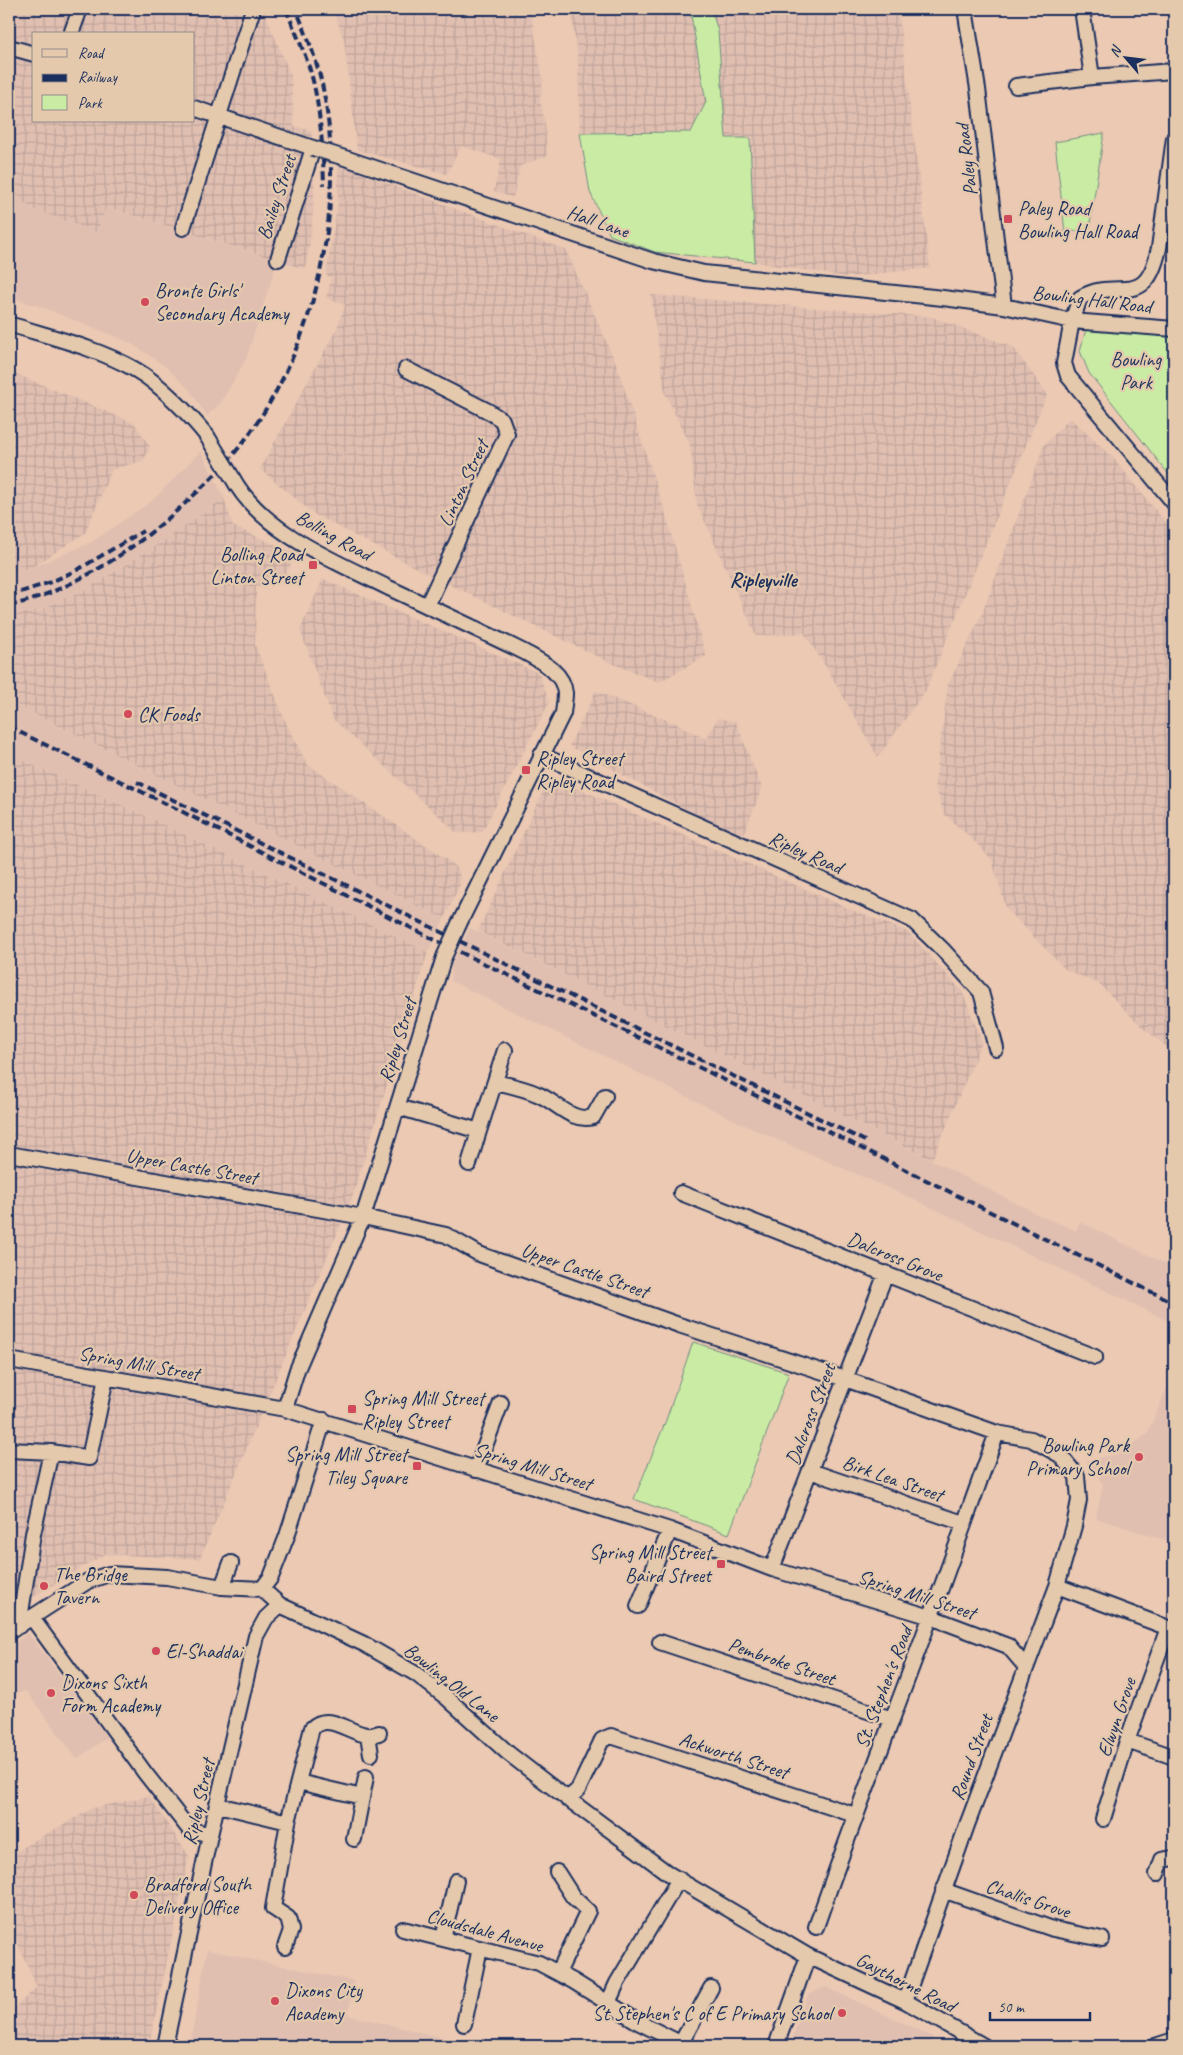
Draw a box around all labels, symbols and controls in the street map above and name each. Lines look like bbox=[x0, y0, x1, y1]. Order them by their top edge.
legend bbox=[32, 32, 195, 122]
north arrow bbox=[1100, 32, 1150, 82]
text: N bbox=[1105, 42, 1126, 60]
text: Road bbox=[78, 44, 105, 63]
text: Railway bbox=[78, 68, 119, 87]
text: Park bbox=[78, 94, 103, 113]
street label: Paley Road bbox=[949, 119, 983, 197]
street label: Bailey Street bbox=[251, 149, 303, 243]
place label: Paley Road Bowling Hall Road bbox=[1018, 196, 1141, 244]
street label: Hall Lane bbox=[564, 199, 633, 244]
marker: Paley Road Bowling Hall Road bbox=[1002, 213, 1014, 225]
place label: Bronte Girls' Secondary Academy bbox=[155, 278, 291, 326]
street label: Bowling Hall Road bbox=[1031, 280, 1156, 320]
marker: Bronte Girls' Secondary Academy bbox=[139, 296, 151, 308]
park label: Bowling Park bbox=[1111, 347, 1162, 395]
street label: Linton Street bbox=[433, 433, 496, 530]
street label: Bolling Road bbox=[291, 504, 379, 568]
place label: Bolling Road Linton Street bbox=[210, 542, 306, 590]
marker: Bolling Road Linton Street bbox=[307, 559, 319, 571]
district label: Ripleyville bbox=[730, 567, 798, 593]
place label: CK Foods bbox=[138, 702, 202, 727]
marker: CK Foods bbox=[122, 708, 134, 720]
place label: Ripley Street Ripley Road bbox=[536, 746, 627, 794]
marker: Ripley Street Ripley Road bbox=[520, 764, 532, 776]
street label: Ripley Road bbox=[765, 825, 849, 881]
street label: Ripley Street bbox=[373, 992, 423, 1085]
street label: Upper Castle Street bbox=[124, 1143, 263, 1191]
street label: Dalcross Grove bbox=[844, 1226, 948, 1287]
street label: Upper Castle Street bbox=[518, 1237, 655, 1305]
street label: Spring Mill Street bbox=[77, 1341, 205, 1387]
street label: Dalcross Street bbox=[780, 1358, 842, 1468]
place label: Spring Mill Street Ripley Street bbox=[362, 1386, 487, 1434]
marker: Spring Mill Street Ripley Street bbox=[346, 1403, 358, 1415]
place label: Bowling Park Primary School bbox=[1026, 1433, 1133, 1481]
street label: Spring Mill Street bbox=[471, 1437, 598, 1497]
place label: Spring Mill Street Tiley Square bbox=[285, 1442, 410, 1490]
street label: Birk Lea Street bbox=[839, 1450, 950, 1508]
marker: Bowling Park Primary School bbox=[1133, 1451, 1145, 1463]
marker: Spring Mill Street Tiley Square bbox=[411, 1460, 423, 1472]
place label: Spring Mill Street Baird Street bbox=[589, 1540, 714, 1588]
marker: Spring Mill Street Baird Street bbox=[715, 1558, 727, 1570]
place label: The Bridge Tavern bbox=[54, 1562, 128, 1610]
street label: Spring Mill Street bbox=[855, 1564, 982, 1626]
marker: The Bridge Tavern bbox=[38, 1580, 50, 1592]
street label: St. Stephen's Road bbox=[849, 1620, 919, 1752]
street label: Pembroke Street bbox=[725, 1632, 841, 1692]
street label: Bowling Old Lane bbox=[399, 1637, 506, 1728]
place label: El-Shaddai bbox=[166, 1639, 244, 1664]
marker: El-Shaddai bbox=[150, 1645, 162, 1657]
place label: Dixons Sixth Form Academy bbox=[61, 1670, 162, 1718]
street label: Elwyn Grove bbox=[1091, 1673, 1142, 1760]
marker: Dixons Sixth Form Academy bbox=[45, 1687, 57, 1699]
street label: Round Street bbox=[944, 1708, 999, 1804]
street label: Ackworth Street bbox=[676, 1726, 795, 1786]
street label: Ripley Street bbox=[177, 1754, 221, 1847]
place label: Bradford South Delivery Office bbox=[144, 1872, 253, 1920]
street label: Challis Grove bbox=[983, 1873, 1074, 1924]
marker: Bradford South Delivery Office bbox=[128, 1889, 140, 1901]
street label: Cloudsdale Avenue bbox=[424, 1903, 547, 1958]
street label: Gaythorne Road bbox=[852, 1947, 963, 2020]
place label: Dixons City Academy bbox=[285, 1978, 363, 2026]
scale bar bbox=[990, 1990, 1090, 2022]
marker: Dixons City Academy bbox=[269, 1995, 281, 2007]
text: 50 m bbox=[998, 1998, 1025, 2017]
place label: St Stephen's C of E Primary School bbox=[593, 2001, 836, 2026]
marker: St Stephen's C of E Primary School bbox=[836, 2007, 848, 2019]

